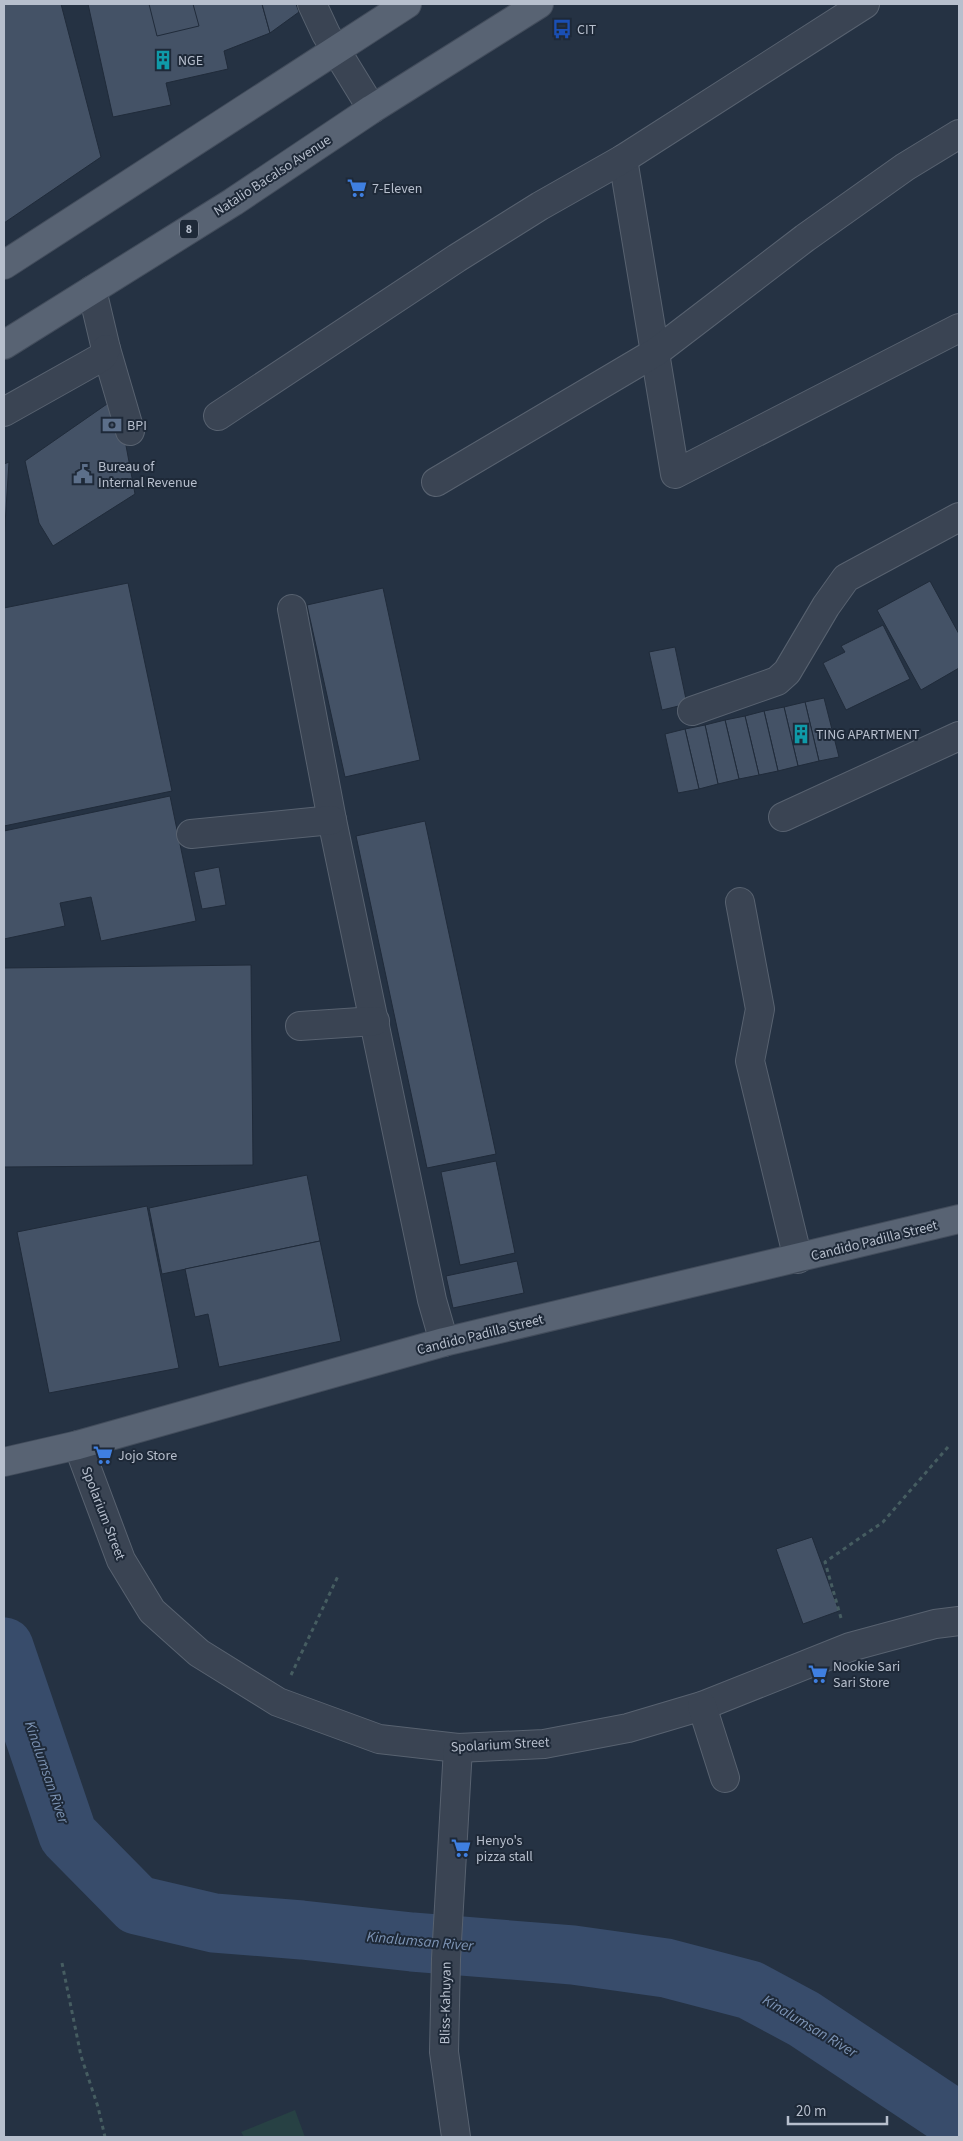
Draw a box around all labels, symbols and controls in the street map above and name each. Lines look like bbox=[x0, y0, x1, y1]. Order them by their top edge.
bus stop icon: CIT bbox=[551, 18, 573, 40]
place label: CIT bbox=[577, 20, 597, 40]
building icon: NGE bbox=[152, 49, 174, 71]
place label: NGE bbox=[178, 51, 203, 71]
street label: Natalio Bacalso Avenue bbox=[210, 130, 335, 221]
supermarket icon: 7-Eleven bbox=[346, 177, 368, 199]
place label: 7-Eleven bbox=[372, 179, 422, 199]
road number: 8 bbox=[180, 220, 198, 238]
bank icon: BPI bbox=[101, 414, 123, 436]
place label: BPI bbox=[127, 416, 147, 436]
place label: Bureau of Internal Revenue bbox=[98, 457, 197, 493]
public building icon: Bureau of Internal Revenue bbox=[72, 463, 94, 485]
building icon: TING APARTMENT bbox=[790, 723, 812, 745]
place label: TING APARTMENT bbox=[816, 725, 920, 745]
street label: Candido Padilla Street bbox=[809, 1216, 940, 1266]
street label: Candido Padilla Street bbox=[415, 1310, 546, 1360]
supermarket icon: Jojo Store bbox=[92, 1444, 114, 1466]
place label: Jojo Store bbox=[118, 1446, 177, 1466]
street label: Spolarium Street bbox=[76, 1464, 130, 1563]
place label: Nookie Sari Sari Store bbox=[833, 1657, 900, 1693]
supermarket icon: Nookie Sari Sari Store bbox=[807, 1663, 829, 1685]
water label: Kinalumsan River bbox=[19, 1718, 74, 1827]
street label: Spolarium Street bbox=[450, 1732, 550, 1758]
place label: Henyo's pizza stall bbox=[476, 1831, 533, 1867]
supermarket icon: Henyo's pizza stall bbox=[450, 1837, 472, 1859]
water label: Kinalumsan River bbox=[366, 1926, 475, 1957]
street label: Bliss-Kahuyan bbox=[435, 1961, 457, 2045]
water label: Kinalumsan River bbox=[758, 1990, 862, 2063]
scale bar bbox=[788, 2094, 887, 2126]
text: 20 m bbox=[796, 2101, 826, 2122]

